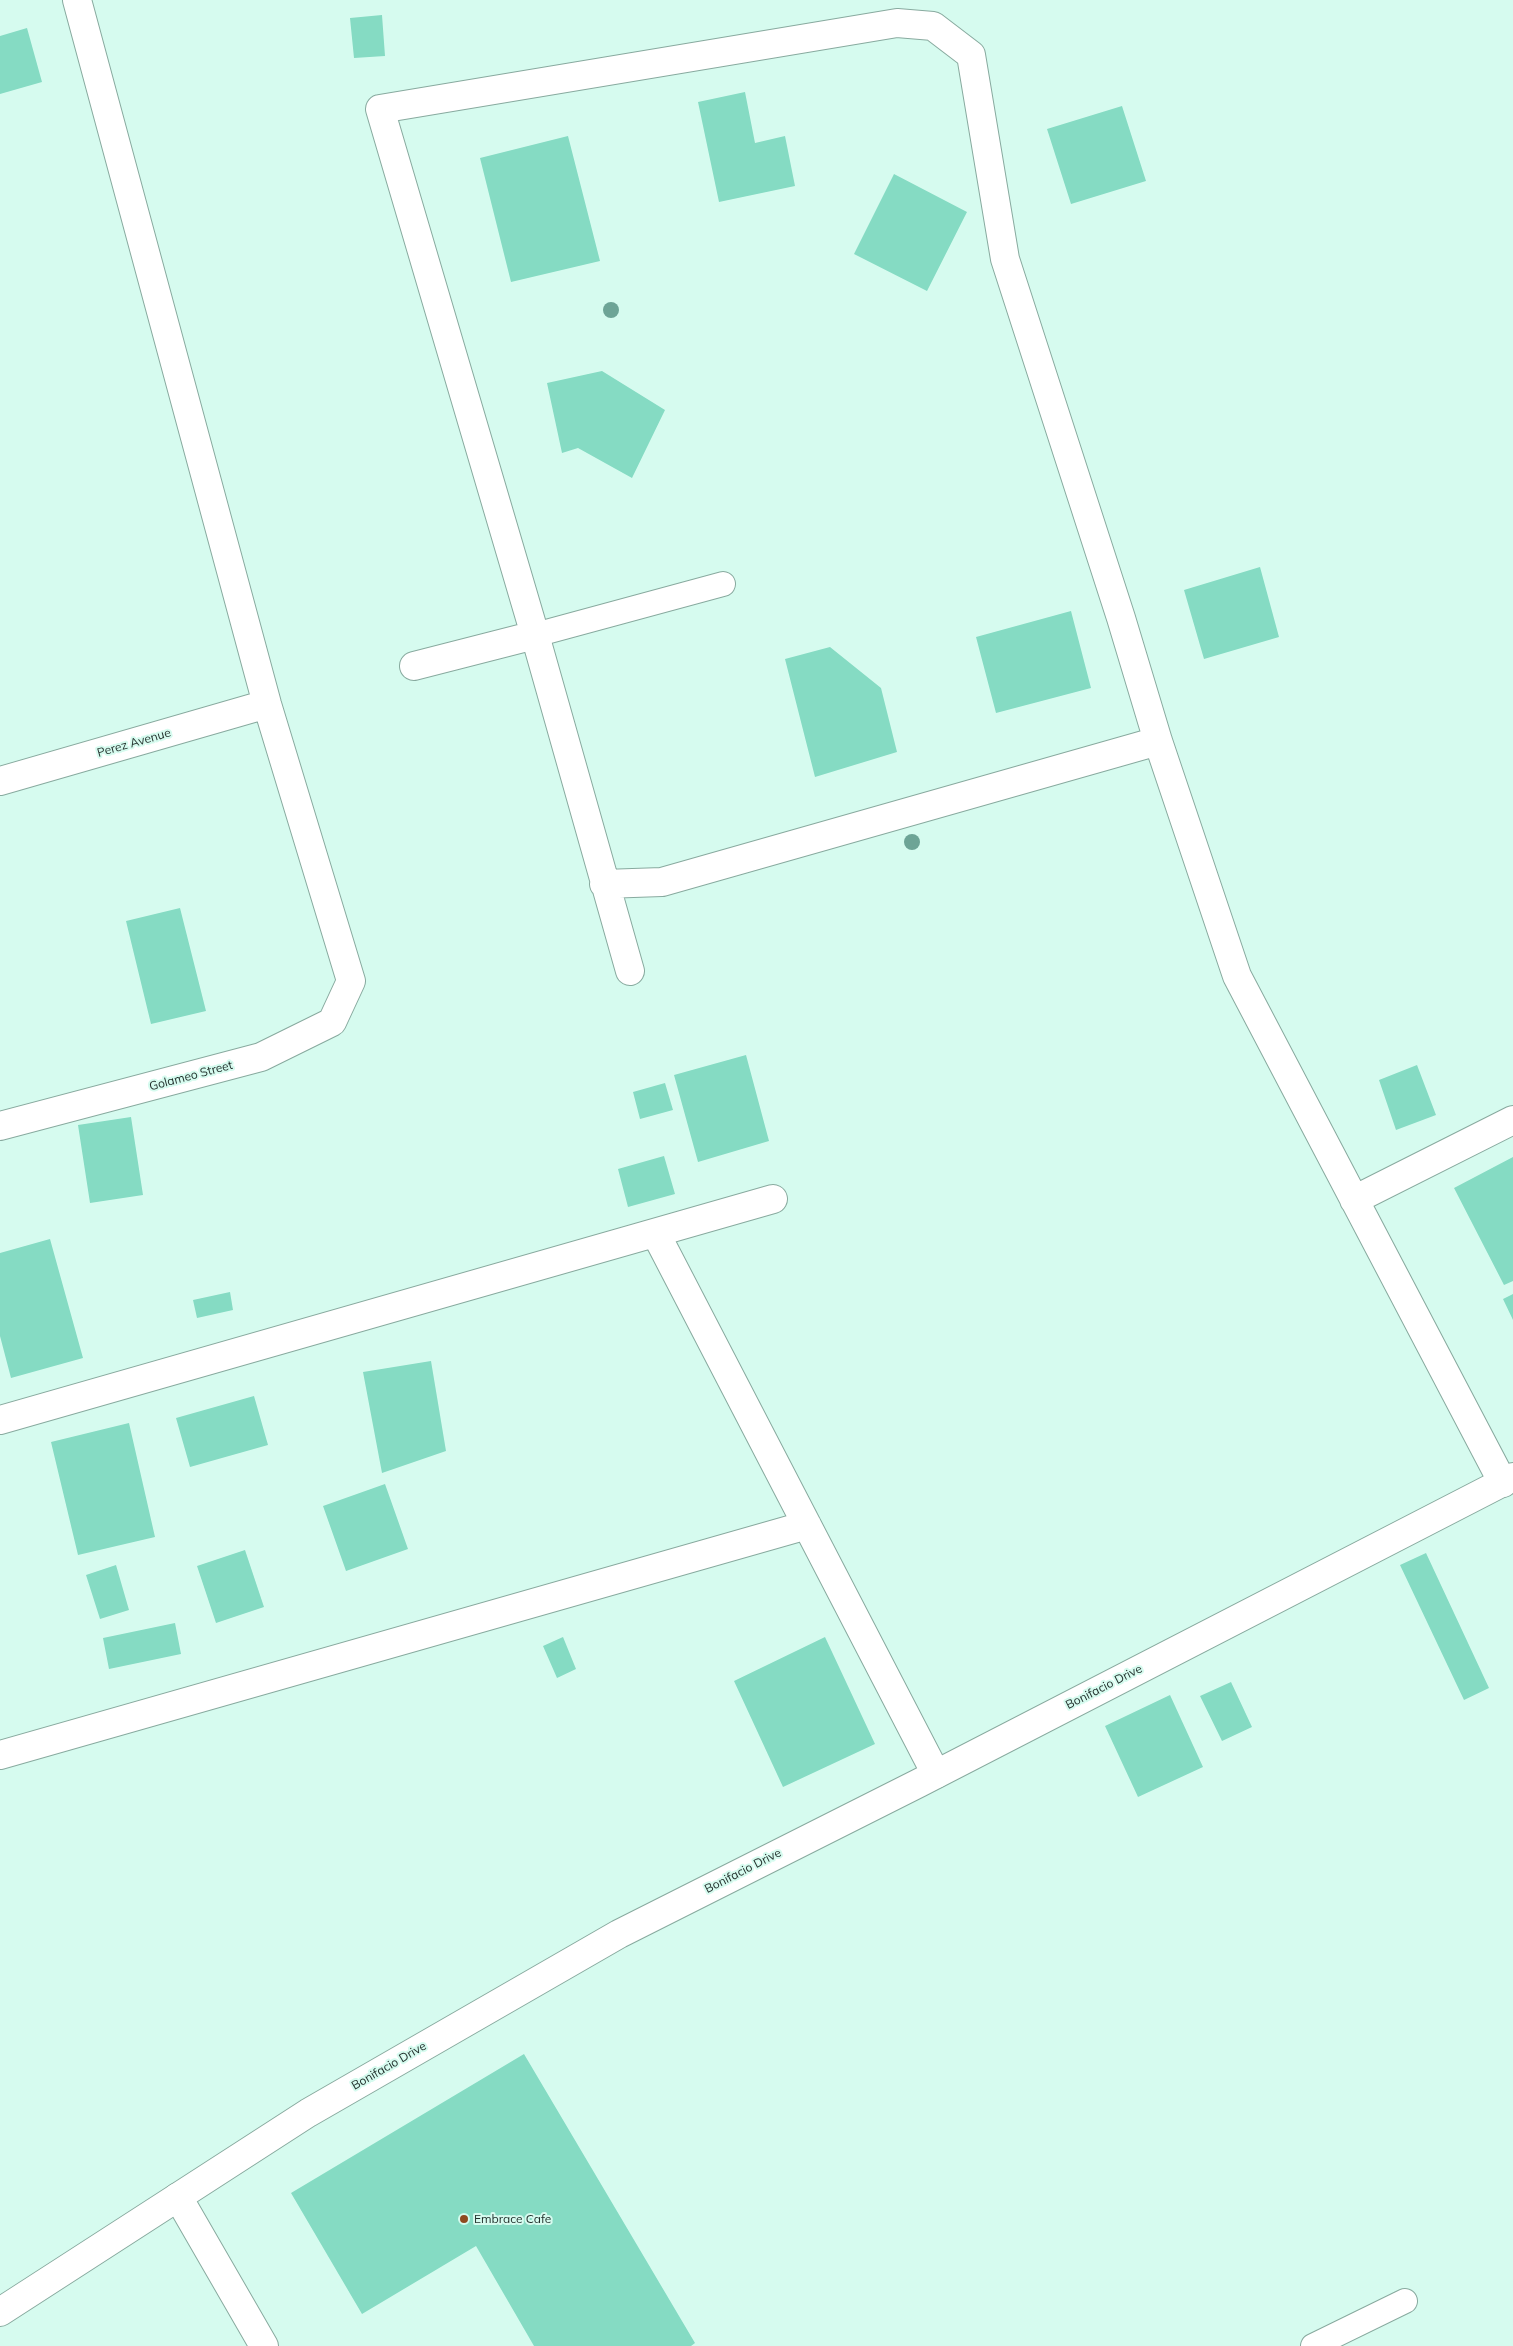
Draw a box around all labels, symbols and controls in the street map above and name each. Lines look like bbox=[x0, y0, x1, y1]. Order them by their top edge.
street label: Perez Avenue bbox=[95, 726, 173, 760]
street label: Golameo Street bbox=[148, 1058, 234, 1094]
street label: Bonifacio Drive bbox=[1063, 1662, 1145, 1712]
street label: Bonifacio Drive bbox=[702, 1846, 784, 1896]
street label: Bonifacio Drive bbox=[349, 2039, 429, 2093]
place label: Embrace Cafe bbox=[474, 2212, 551, 2226]
marker: Embrace Cafe bbox=[458, 2213, 470, 2225]

